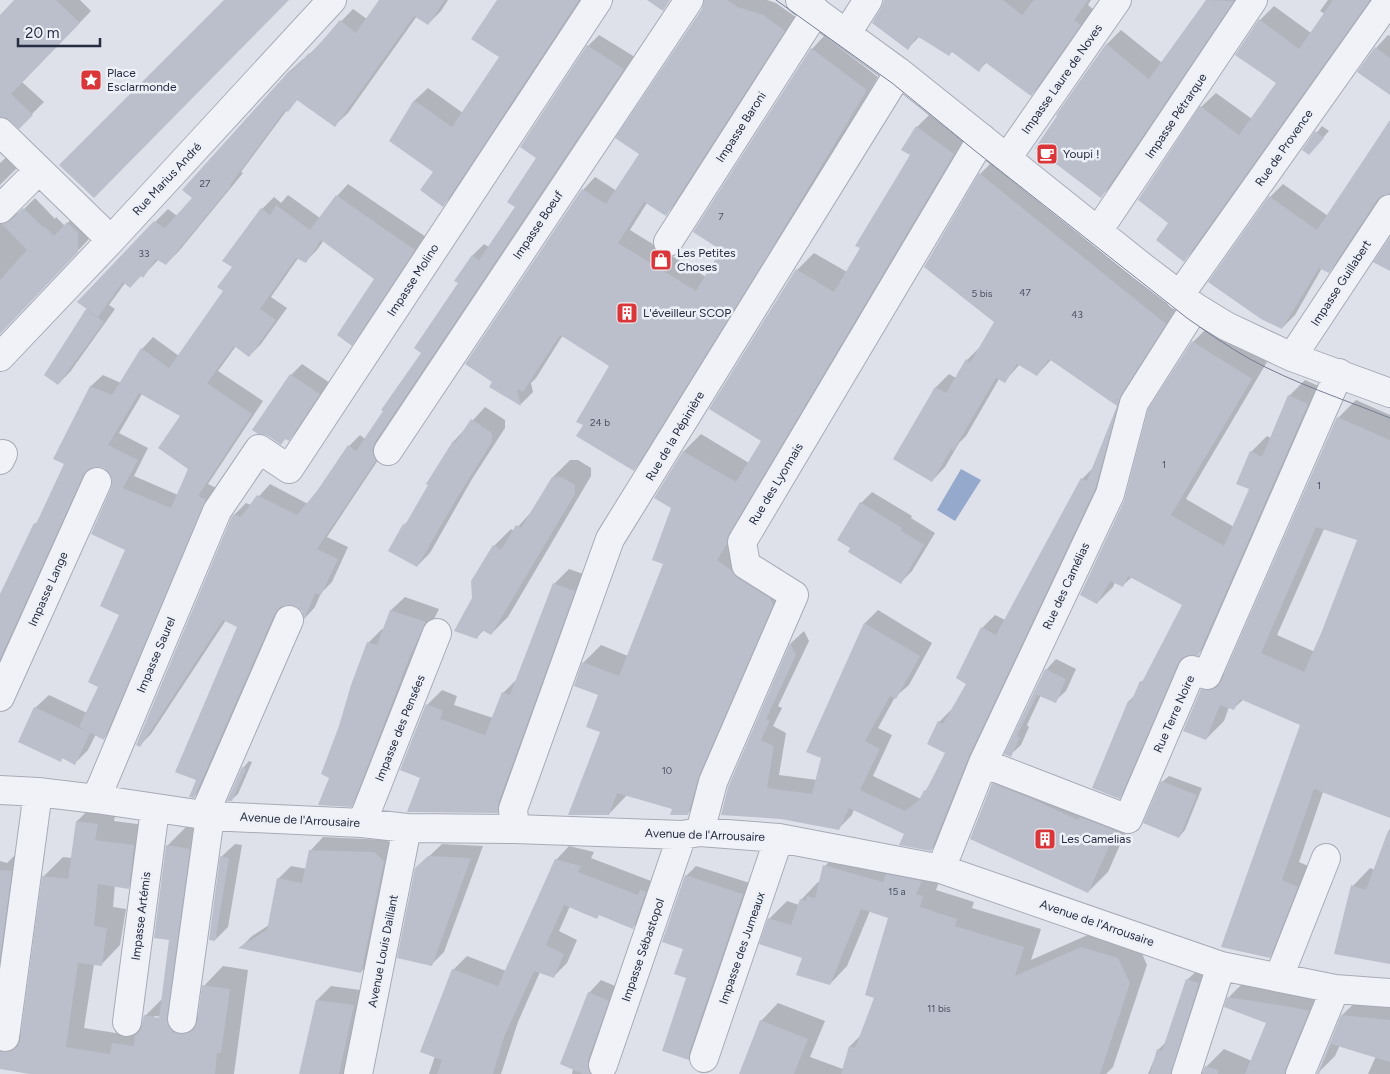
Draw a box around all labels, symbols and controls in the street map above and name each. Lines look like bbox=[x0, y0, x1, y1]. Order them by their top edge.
scale bar bbox=[18, 15, 100, 47]
street label: Impasse Laure de Noves bbox=[1019, 21, 1106, 137]
text: 20 m bbox=[25, 24, 59, 42]
place label: Place Esclarmonde bbox=[107, 66, 177, 94]
place icon: Place Esclarmonde bbox=[79, 68, 103, 92]
street label: Impasse Pétrarque bbox=[1142, 70, 1210, 161]
street label: Impasse Baroni bbox=[713, 89, 769, 165]
street label: Rue de Provence bbox=[1252, 107, 1316, 189]
street label: Rue Marius André bbox=[130, 139, 205, 218]
cafe icon: Youpi ! bbox=[1035, 142, 1059, 166]
place label: Youpi ! bbox=[1063, 147, 1100, 161]
house number: 27 bbox=[200, 177, 211, 190]
street label: Impasse Boeuf bbox=[510, 188, 566, 262]
house number: 7 bbox=[718, 210, 724, 223]
street label: Impasse Guillabert bbox=[1308, 237, 1374, 329]
street label: Impasse Molino bbox=[384, 241, 442, 319]
place label: Les Petites Choses bbox=[677, 246, 736, 274]
house number: 33 bbox=[139, 247, 149, 260]
shop icon: Les Petites Choses bbox=[649, 248, 673, 272]
house number: 47 bbox=[1019, 286, 1031, 299]
house number: 5 bis bbox=[971, 287, 993, 300]
building icon: L'éveilleur SCOP bbox=[615, 301, 639, 325]
place label: L'éveilleur SCOP bbox=[643, 306, 731, 320]
house number: 43 bbox=[1071, 308, 1083, 321]
street label: Rue de la Pépinière bbox=[643, 388, 707, 483]
house number: 24 b bbox=[590, 416, 610, 429]
street label: Rue des Lyonnais bbox=[746, 440, 806, 527]
house number: 1 bbox=[1162, 458, 1166, 471]
house number: 1 bbox=[1317, 479, 1321, 492]
street label: Rue des Camélias bbox=[1040, 540, 1092, 632]
street label: Impasse Lange bbox=[25, 549, 71, 628]
street label: Impasse Saurel bbox=[134, 615, 178, 695]
street label: Impasse des Pensées bbox=[372, 672, 428, 783]
street label: Rue Terre Noire bbox=[1151, 673, 1198, 755]
house number: 10 bbox=[662, 764, 672, 777]
street label: Avenue de l'Arrousaire bbox=[240, 810, 361, 830]
street label: Avenue de l'Arrousaire bbox=[645, 826, 766, 844]
building icon: Les Camelias bbox=[1033, 827, 1057, 851]
place label: Les Camelias bbox=[1061, 832, 1131, 846]
street label: Impasse Artémis bbox=[129, 870, 153, 961]
house number: 15 a bbox=[888, 885, 906, 898]
street label: Impasse des Jumeaux bbox=[716, 890, 768, 1006]
street label: Avenue Louis Daillant bbox=[365, 893, 401, 1009]
street label: Impasse Sébastopol bbox=[619, 897, 667, 1003]
street label: Avenue de l'Arrousaire bbox=[1038, 897, 1156, 949]
house number: 11 bis bbox=[927, 1002, 951, 1015]

